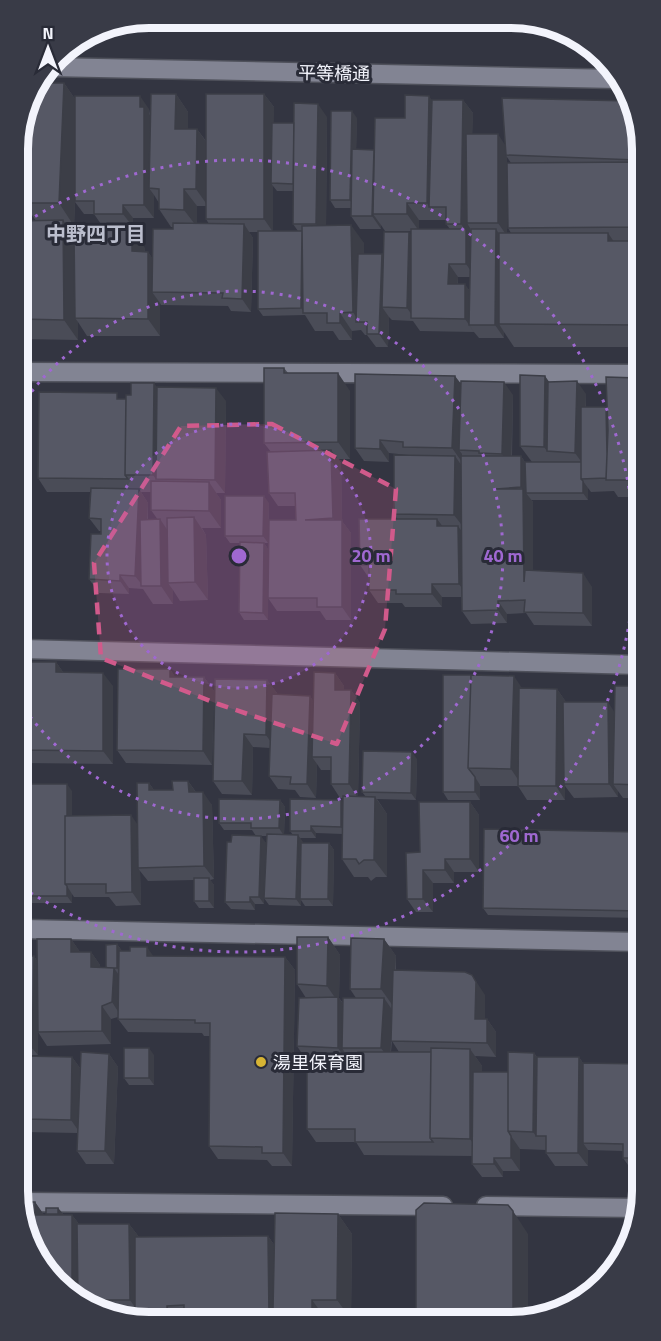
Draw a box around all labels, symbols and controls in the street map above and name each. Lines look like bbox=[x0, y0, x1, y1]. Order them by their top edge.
north arrow bbox=[18, 18, 78, 78]
text: N bbox=[42, 21, 54, 45]
street label: 平等橋通 bbox=[298, 59, 370, 87]
district label: 中野四丁目 bbox=[46, 218, 146, 249]
text: 20 m bbox=[351, 542, 391, 569]
text: 40 m bbox=[483, 542, 523, 569]
centre of rings bbox=[229, 546, 249, 566]
text: 60 m bbox=[499, 822, 539, 849]
place label: 湯里保育園 bbox=[273, 1049, 363, 1076]
marker: 湯里保育園 bbox=[254, 1055, 268, 1069]

